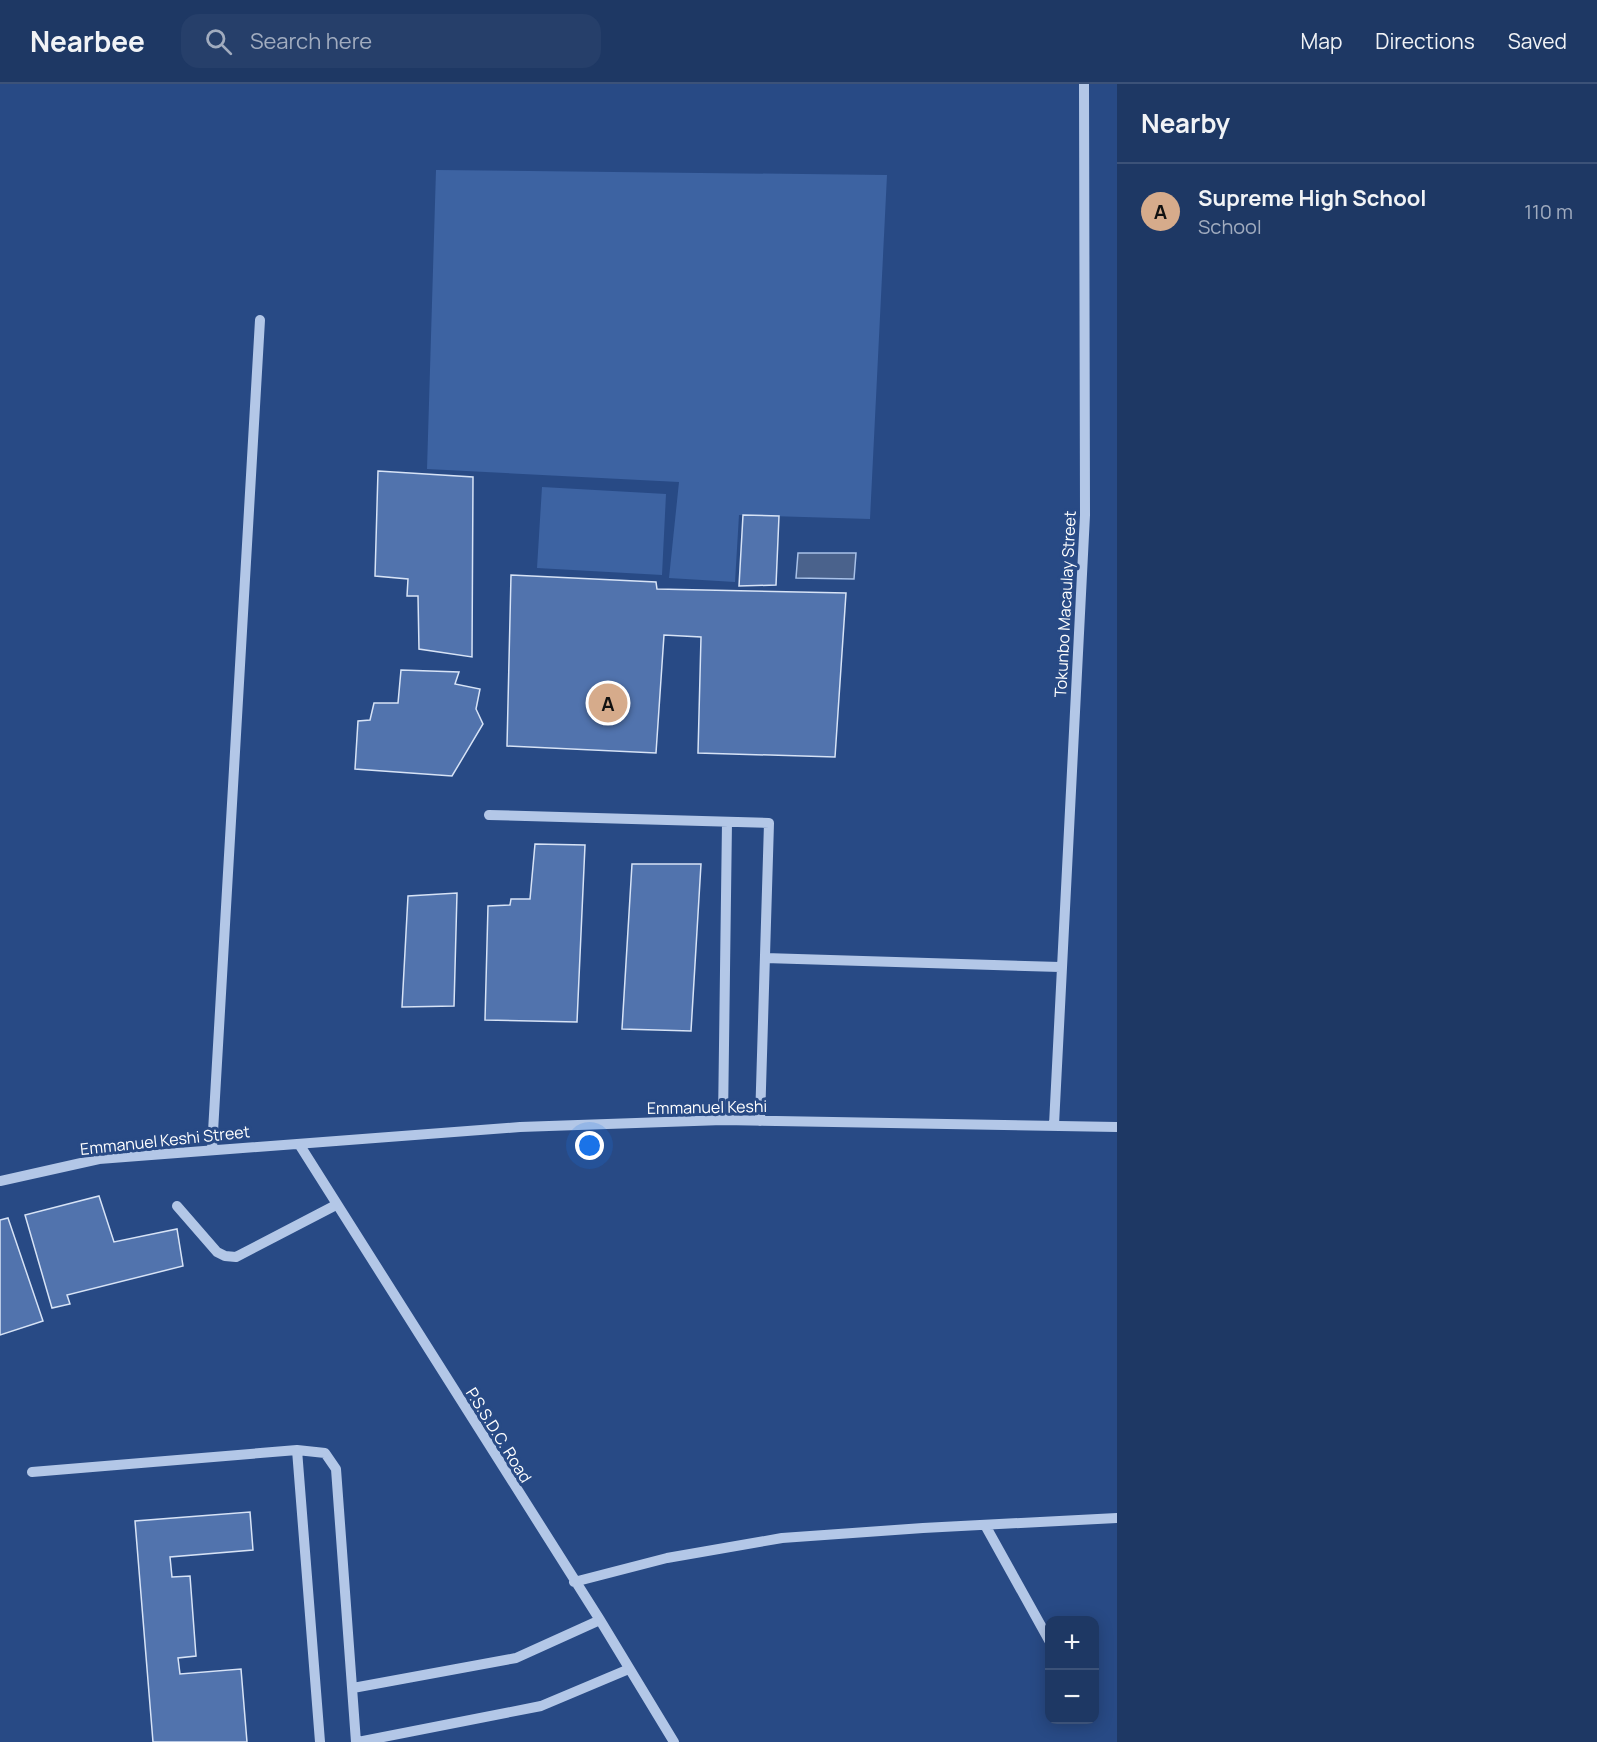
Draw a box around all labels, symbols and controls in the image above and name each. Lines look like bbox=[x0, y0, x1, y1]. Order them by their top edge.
search box bbox=[181, 14, 601, 68]
text: Nearbee bbox=[30, 22, 145, 60]
icon: search bbox=[202, 25, 235, 58]
text: Search here bbox=[250, 26, 372, 56]
text: Map bbox=[1301, 27, 1342, 55]
text: Directions bbox=[1375, 27, 1475, 55]
text: Saved bbox=[1508, 27, 1567, 55]
text: Nearby bbox=[1141, 105, 1230, 141]
text: Supreme High School bbox=[1198, 183, 1427, 213]
text: A bbox=[1154, 198, 1167, 225]
text: 110 m bbox=[1524, 198, 1573, 225]
text: School bbox=[1198, 213, 1262, 240]
street label: Tokunbo Macaulay Street bbox=[1049, 510, 1081, 698]
pin: A bbox=[588, 680, 628, 726]
street label: Emmanuel Keshi bbox=[647, 1095, 767, 1119]
street label: Emmanuel Keshi Street bbox=[79, 1120, 251, 1160]
your location bbox=[575, 1131, 604, 1160]
street label: P.S.S.D.C. Road bbox=[461, 1383, 537, 1487]
map controls bbox=[1045, 1616, 1099, 1724]
button: + bbox=[1045, 1616, 1099, 1670]
button: − bbox=[1045, 1670, 1099, 1724]

